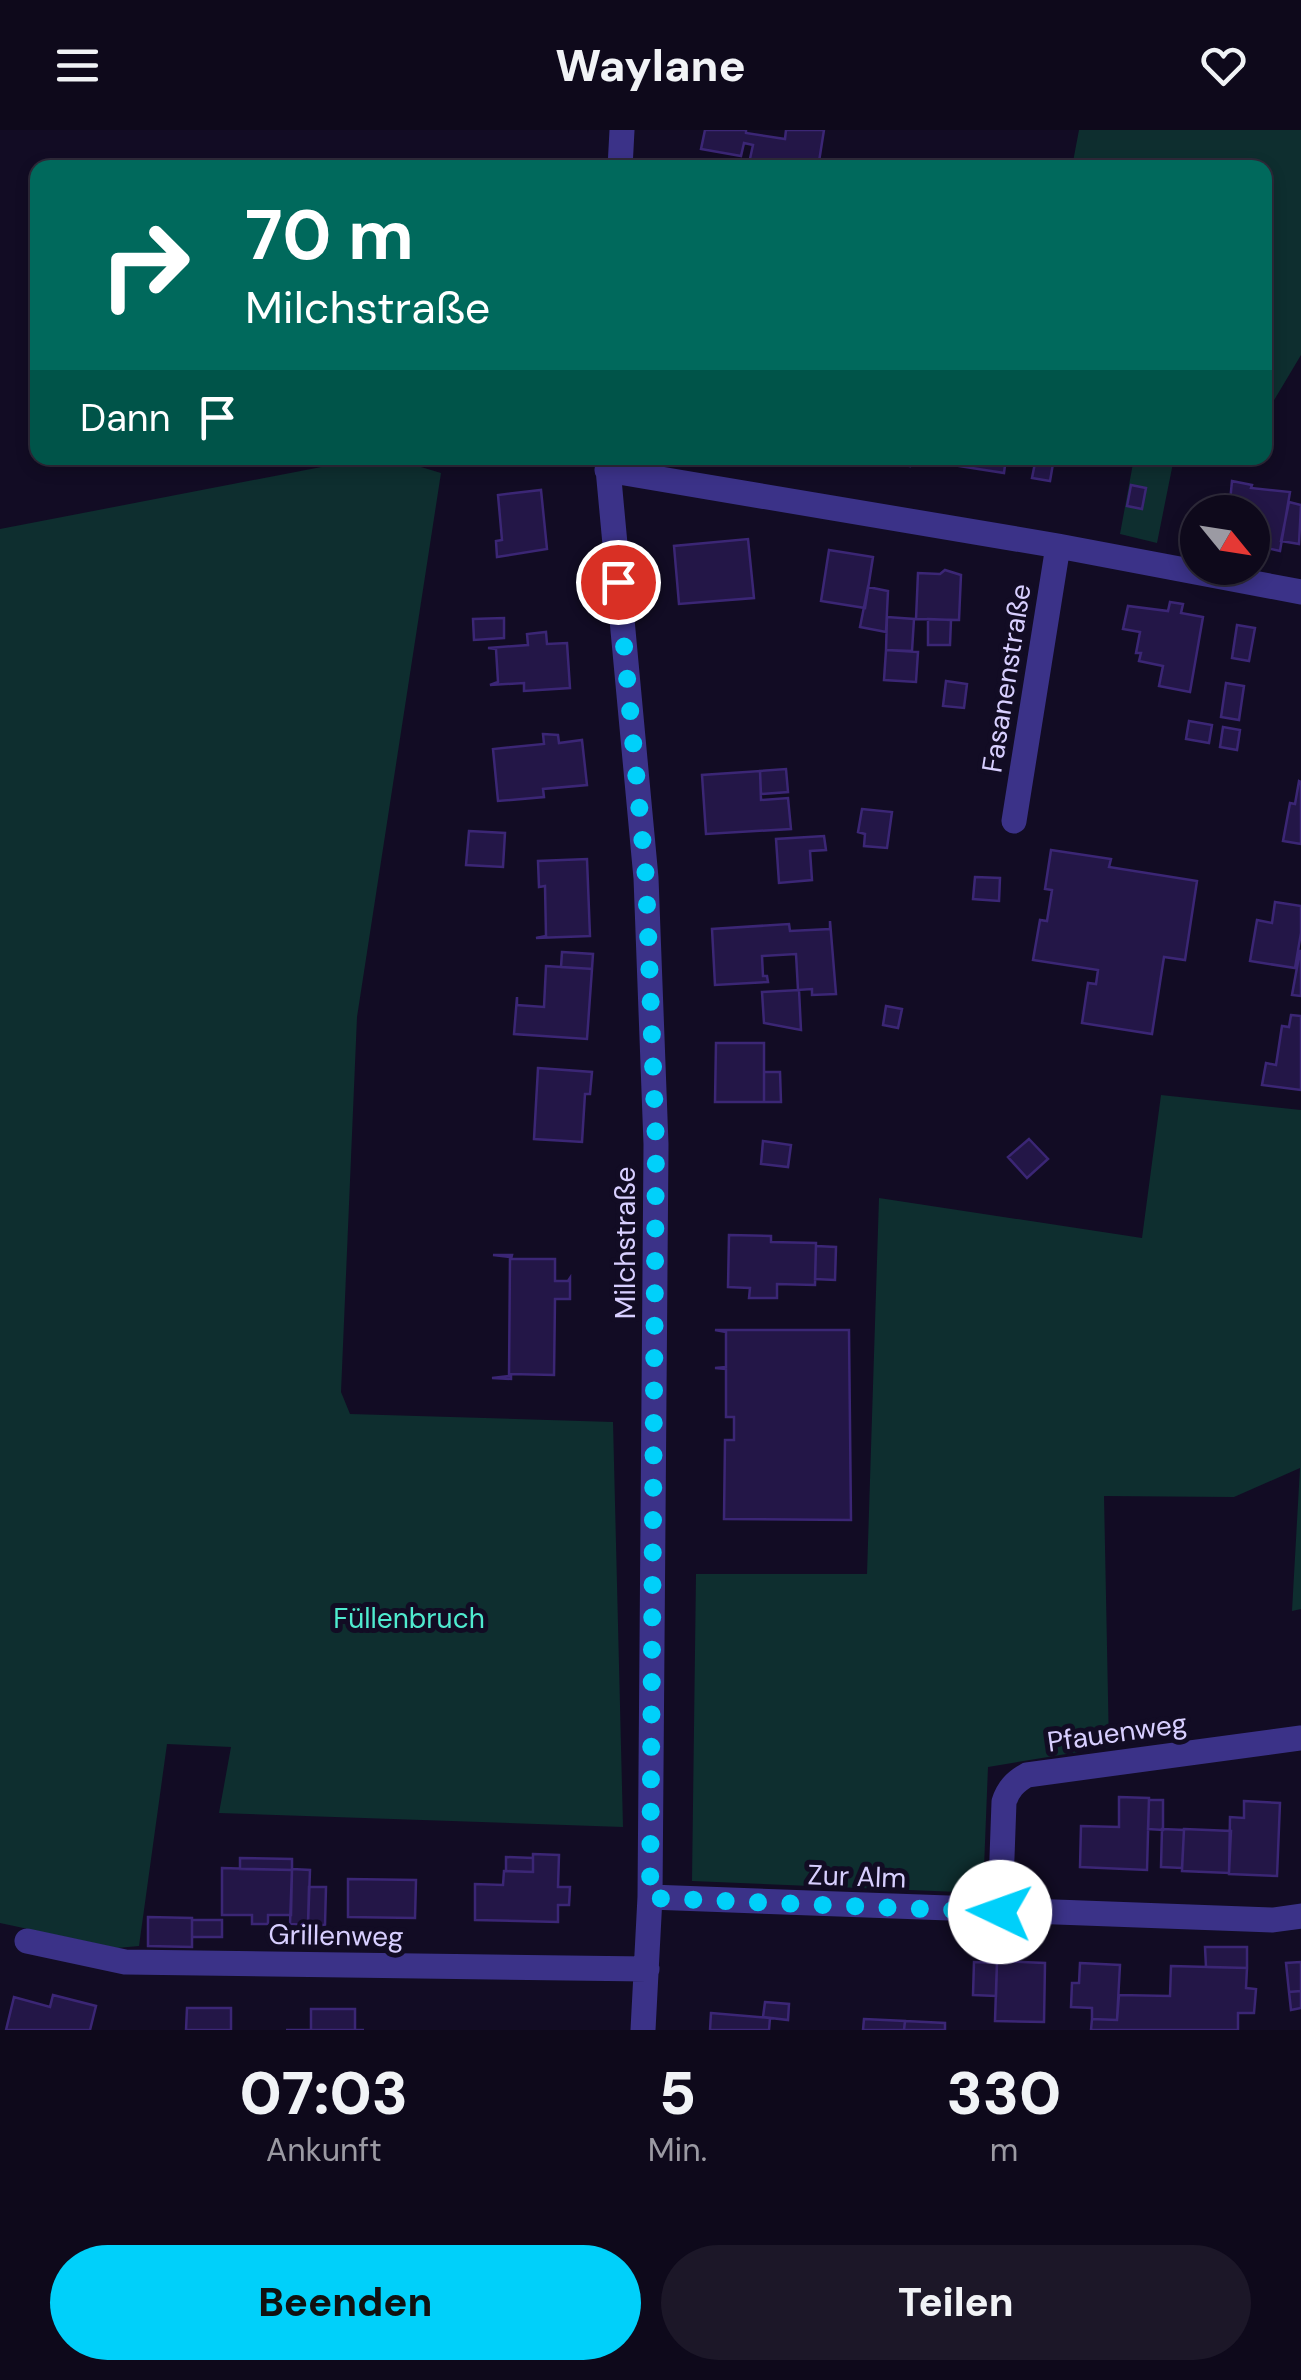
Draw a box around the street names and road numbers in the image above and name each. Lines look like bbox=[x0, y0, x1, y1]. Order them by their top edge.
street label: Fasanenstraße bbox=[973, 581, 1040, 775]
street label: Milchstraße bbox=[607, 1167, 644, 1319]
street label: Pfauenweg bbox=[1045, 1704, 1189, 1761]
street label: Zur Alm bbox=[807, 1856, 907, 1897]
street label: Grillenweg bbox=[268, 1916, 404, 1955]

